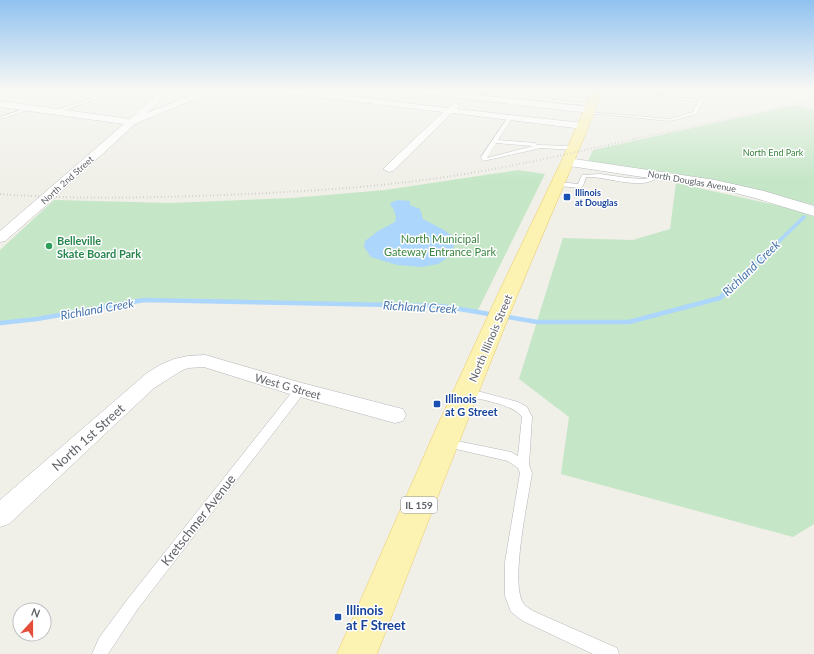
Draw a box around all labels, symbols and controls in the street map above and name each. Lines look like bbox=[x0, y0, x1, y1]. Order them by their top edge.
park label: North End Park bbox=[743, 147, 804, 158]
street label: North 2nd Street bbox=[38, 153, 96, 206]
street label: North Douglas Avenue bbox=[647, 168, 737, 194]
place label: Illinois at Douglas bbox=[575, 187, 618, 208]
marker: Illinois at Douglas bbox=[562, 192, 572, 202]
park label: North Municipal Gateway Entrance Park bbox=[384, 232, 497, 258]
place label: Belleville Skate Board Park bbox=[57, 234, 141, 260]
water label: Richland Creek bbox=[719, 237, 783, 299]
marker: Belleville Skate Board Park bbox=[44, 241, 54, 251]
street label: North Illinois Street bbox=[466, 292, 514, 384]
water label: Richland Creek bbox=[59, 295, 135, 323]
water label: Richland Creek bbox=[383, 298, 458, 316]
street label: West G Street bbox=[254, 370, 322, 402]
place label: Illinois at G Street bbox=[445, 392, 498, 418]
marker: Illinois at G Street bbox=[432, 399, 442, 409]
street label: North 1st Street bbox=[48, 400, 128, 474]
street label: Kretschmer Avenue bbox=[157, 471, 239, 569]
road number: IL 159 bbox=[401, 497, 437, 513]
north arrow bbox=[12, 602, 52, 642]
place label: Illinois at F Street bbox=[346, 602, 406, 633]
text: N bbox=[29, 605, 42, 620]
marker: Illinois at F Street bbox=[333, 612, 343, 622]

